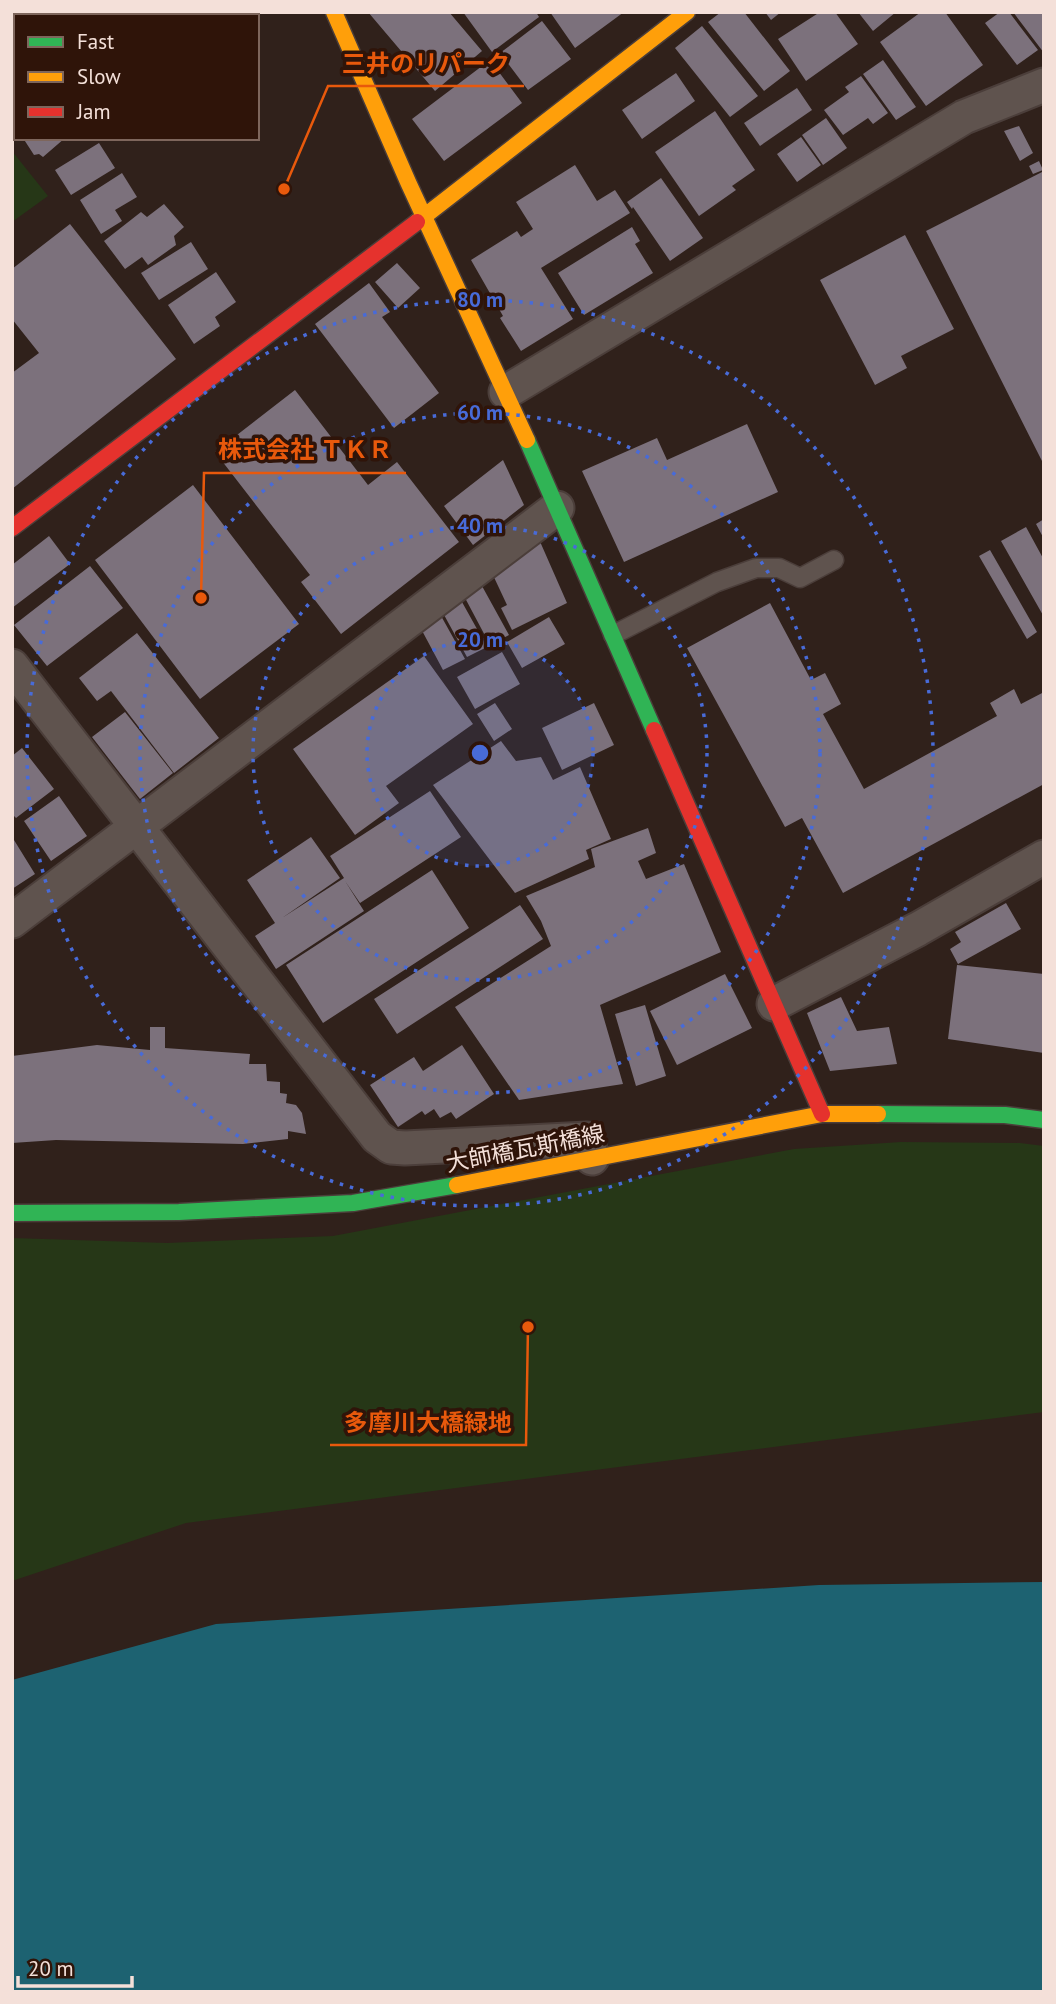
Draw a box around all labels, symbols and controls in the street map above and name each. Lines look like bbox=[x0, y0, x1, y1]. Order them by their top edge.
legend bbox=[14, 14, 259, 140]
text: Fast bbox=[77, 28, 114, 55]
callout: 三井のリパーク bbox=[328, 41, 524, 86]
text: 三井のリパーク bbox=[342, 48, 510, 79]
text: Slow bbox=[77, 63, 121, 90]
text: Jam bbox=[76, 98, 111, 125]
text: 80 m bbox=[457, 286, 503, 313]
text: 60 m bbox=[457, 399, 503, 426]
callout: 株式会社 ＴＫＲ bbox=[204, 428, 406, 473]
text: 株式会社 ＴＫＲ bbox=[218, 434, 392, 465]
text: 40 m bbox=[457, 512, 503, 539]
text: 20 m bbox=[457, 626, 503, 653]
centre of rings bbox=[468, 741, 492, 765]
street label: 大師橋瓦斯橋線 bbox=[443, 1118, 607, 1178]
callout: 多摩川大橋緑地 bbox=[330, 1400, 526, 1445]
text: 多摩川大橋緑地 bbox=[344, 1407, 512, 1438]
scale bar bbox=[18, 1944, 131, 1988]
text: 20 m bbox=[28, 1955, 74, 1982]

